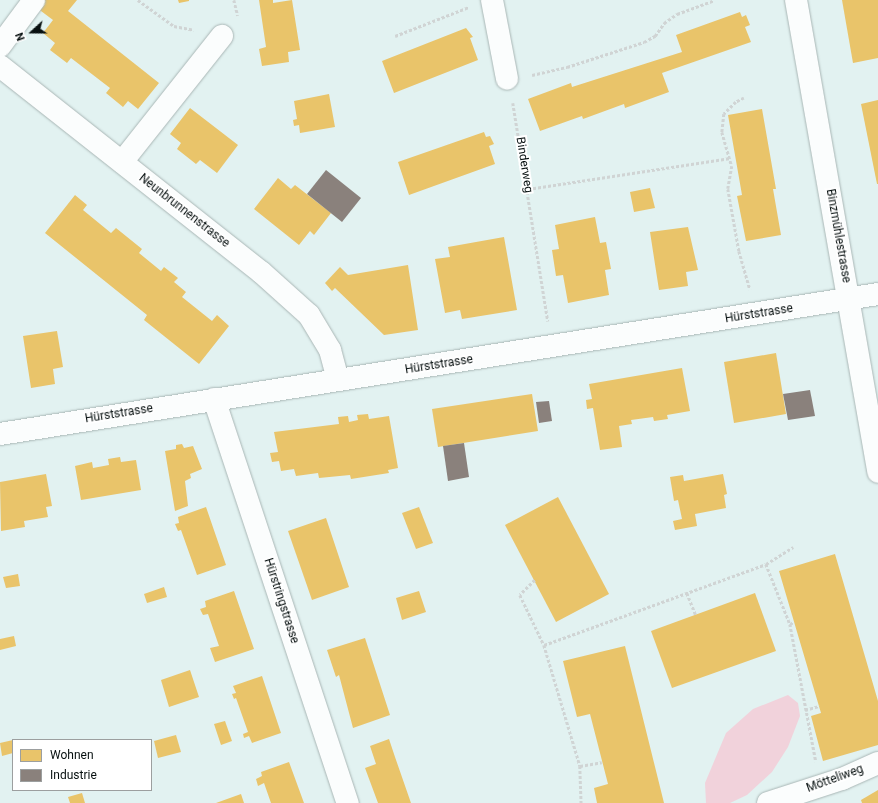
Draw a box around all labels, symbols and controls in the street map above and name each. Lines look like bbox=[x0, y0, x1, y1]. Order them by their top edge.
north arrow bbox=[12, 12, 52, 52]
text: N bbox=[13, 31, 28, 42]
street label: Binderweg bbox=[512, 136, 536, 194]
street label: Neunbrunnenstrasse bbox=[136, 171, 232, 251]
street label: Binzmühlestrasse bbox=[823, 188, 853, 284]
street label: Hürststrasse bbox=[724, 302, 794, 326]
street label: Hürststrasse bbox=[404, 353, 474, 377]
street label: Hürststrasse bbox=[84, 402, 154, 426]
street label: Hürstringstrasse bbox=[260, 556, 302, 646]
legend bbox=[12, 739, 152, 791]
text: Wohnen bbox=[50, 748, 94, 762]
street label: Mötteliweg bbox=[805, 762, 865, 796]
text: Industrie bbox=[50, 768, 97, 782]

